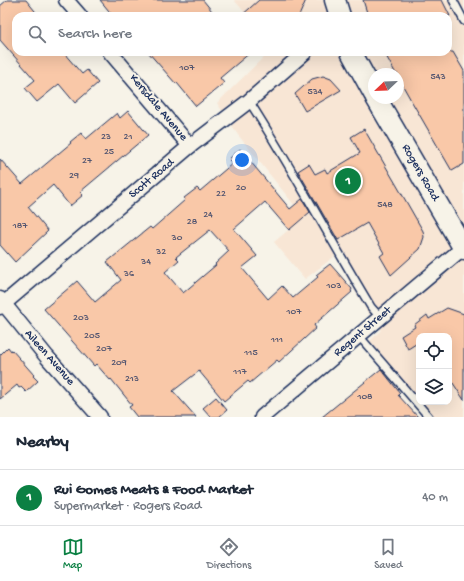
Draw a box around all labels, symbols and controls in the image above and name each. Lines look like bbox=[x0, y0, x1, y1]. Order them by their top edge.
search box bbox=[12, 12, 452, 56]
icon: search bbox=[26, 23, 48, 45]
text: Search here bbox=[58, 25, 132, 43]
house number: 107 bbox=[179, 62, 195, 74]
north arrow bbox=[368, 68, 404, 104]
house number: 543 bbox=[430, 71, 446, 83]
street label: Kersdale Avenue bbox=[126, 72, 191, 145]
house number: 534 bbox=[307, 86, 323, 98]
house number: 23 bbox=[101, 131, 111, 143]
house number: 21 bbox=[124, 131, 132, 143]
street label: Rogers Road bbox=[398, 142, 442, 205]
house number: 25 bbox=[104, 146, 114, 158]
your location bbox=[232, 150, 252, 170]
house number: 27 bbox=[82, 155, 93, 167]
street label: Scott Road bbox=[127, 155, 178, 202]
pin: 1 bbox=[335, 166, 361, 196]
house number: 29 bbox=[69, 170, 79, 182]
house number: 20 bbox=[236, 182, 247, 194]
house number: 22 bbox=[216, 188, 226, 200]
house number: 548 bbox=[377, 199, 393, 211]
house number: 24 bbox=[203, 209, 213, 221]
house number: 28 bbox=[187, 216, 198, 228]
house number: 187 bbox=[12, 220, 28, 232]
house number: 30 bbox=[171, 232, 183, 244]
house number: 32 bbox=[155, 246, 166, 258]
house number: 34 bbox=[140, 256, 151, 268]
house number: 36 bbox=[123, 268, 135, 280]
house number: 103 bbox=[326, 280, 341, 292]
street label: Regent Street bbox=[331, 303, 396, 360]
house number: 107 bbox=[286, 306, 302, 318]
house number: 203 bbox=[73, 312, 89, 324]
street label: Aileen Avenue bbox=[21, 327, 78, 389]
house number: 205 bbox=[84, 330, 100, 342]
map controls bbox=[416, 333, 452, 405]
button: locate bbox=[416, 333, 452, 369]
house number: 111 bbox=[270, 334, 283, 346]
house number: 207 bbox=[96, 343, 113, 355]
house number: 115 bbox=[243, 347, 258, 359]
house number: 209 bbox=[111, 357, 127, 369]
house number: 117 bbox=[232, 366, 247, 378]
button: layers bbox=[416, 369, 452, 405]
house number: 213 bbox=[125, 373, 139, 385]
house number: 108 bbox=[356, 391, 373, 403]
text: Nearby bbox=[16, 433, 69, 453]
text: Rui Gomes Meats & Food Market bbox=[54, 481, 253, 499]
text: 1 bbox=[26, 490, 32, 505]
text: 40 m bbox=[422, 490, 448, 505]
text: Supermarket · Rogers Road bbox=[54, 499, 201, 514]
tab: Map bbox=[62, 536, 84, 572]
tab: Directions bbox=[207, 536, 251, 572]
tab: Saved bbox=[374, 536, 402, 572]

